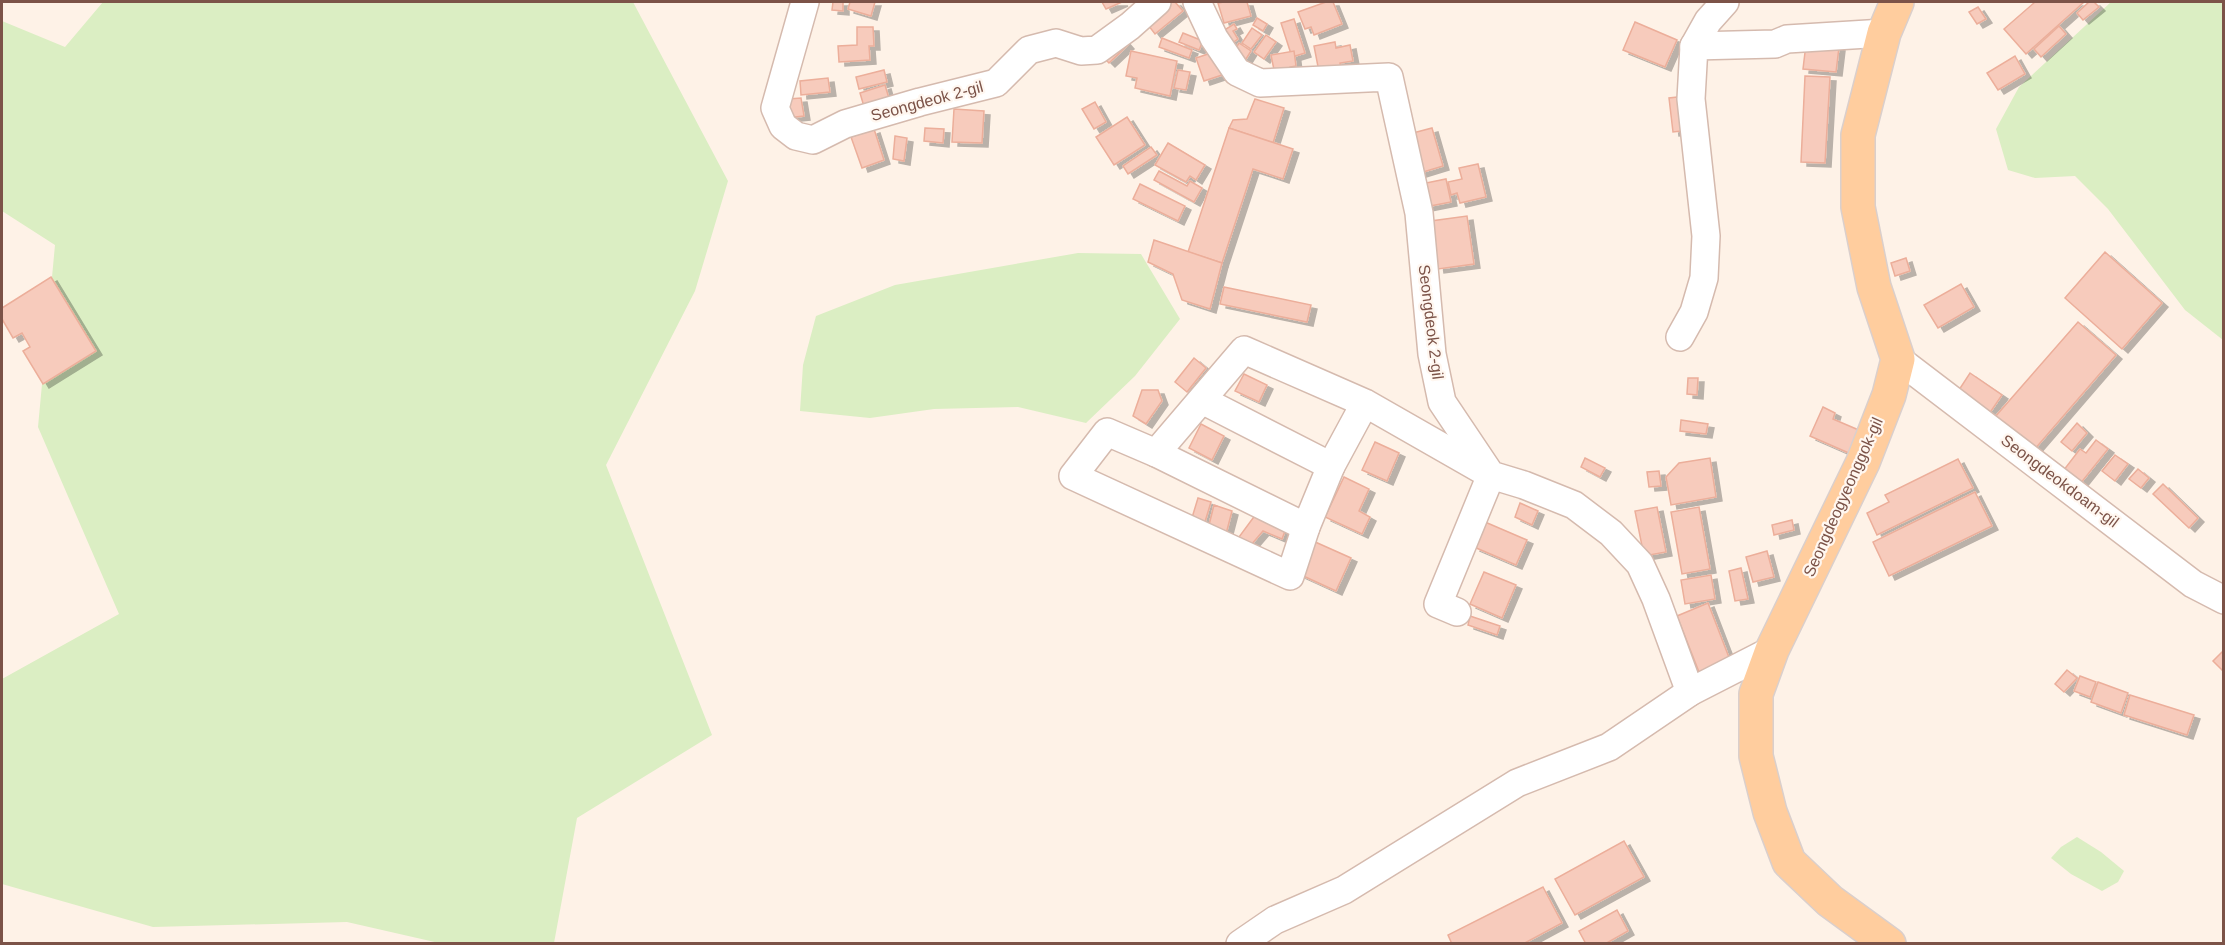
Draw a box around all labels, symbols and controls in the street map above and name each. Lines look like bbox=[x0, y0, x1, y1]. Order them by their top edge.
street label: Seongdeok 2-gil bbox=[869, 78, 985, 124]
street label: Seongdeok 2-gil bbox=[1416, 264, 1446, 380]
street label: Seongdeogyeonggok-gil bbox=[1800, 415, 1886, 579]
street label: Seongdeokdoam-gil bbox=[1998, 431, 2122, 531]

